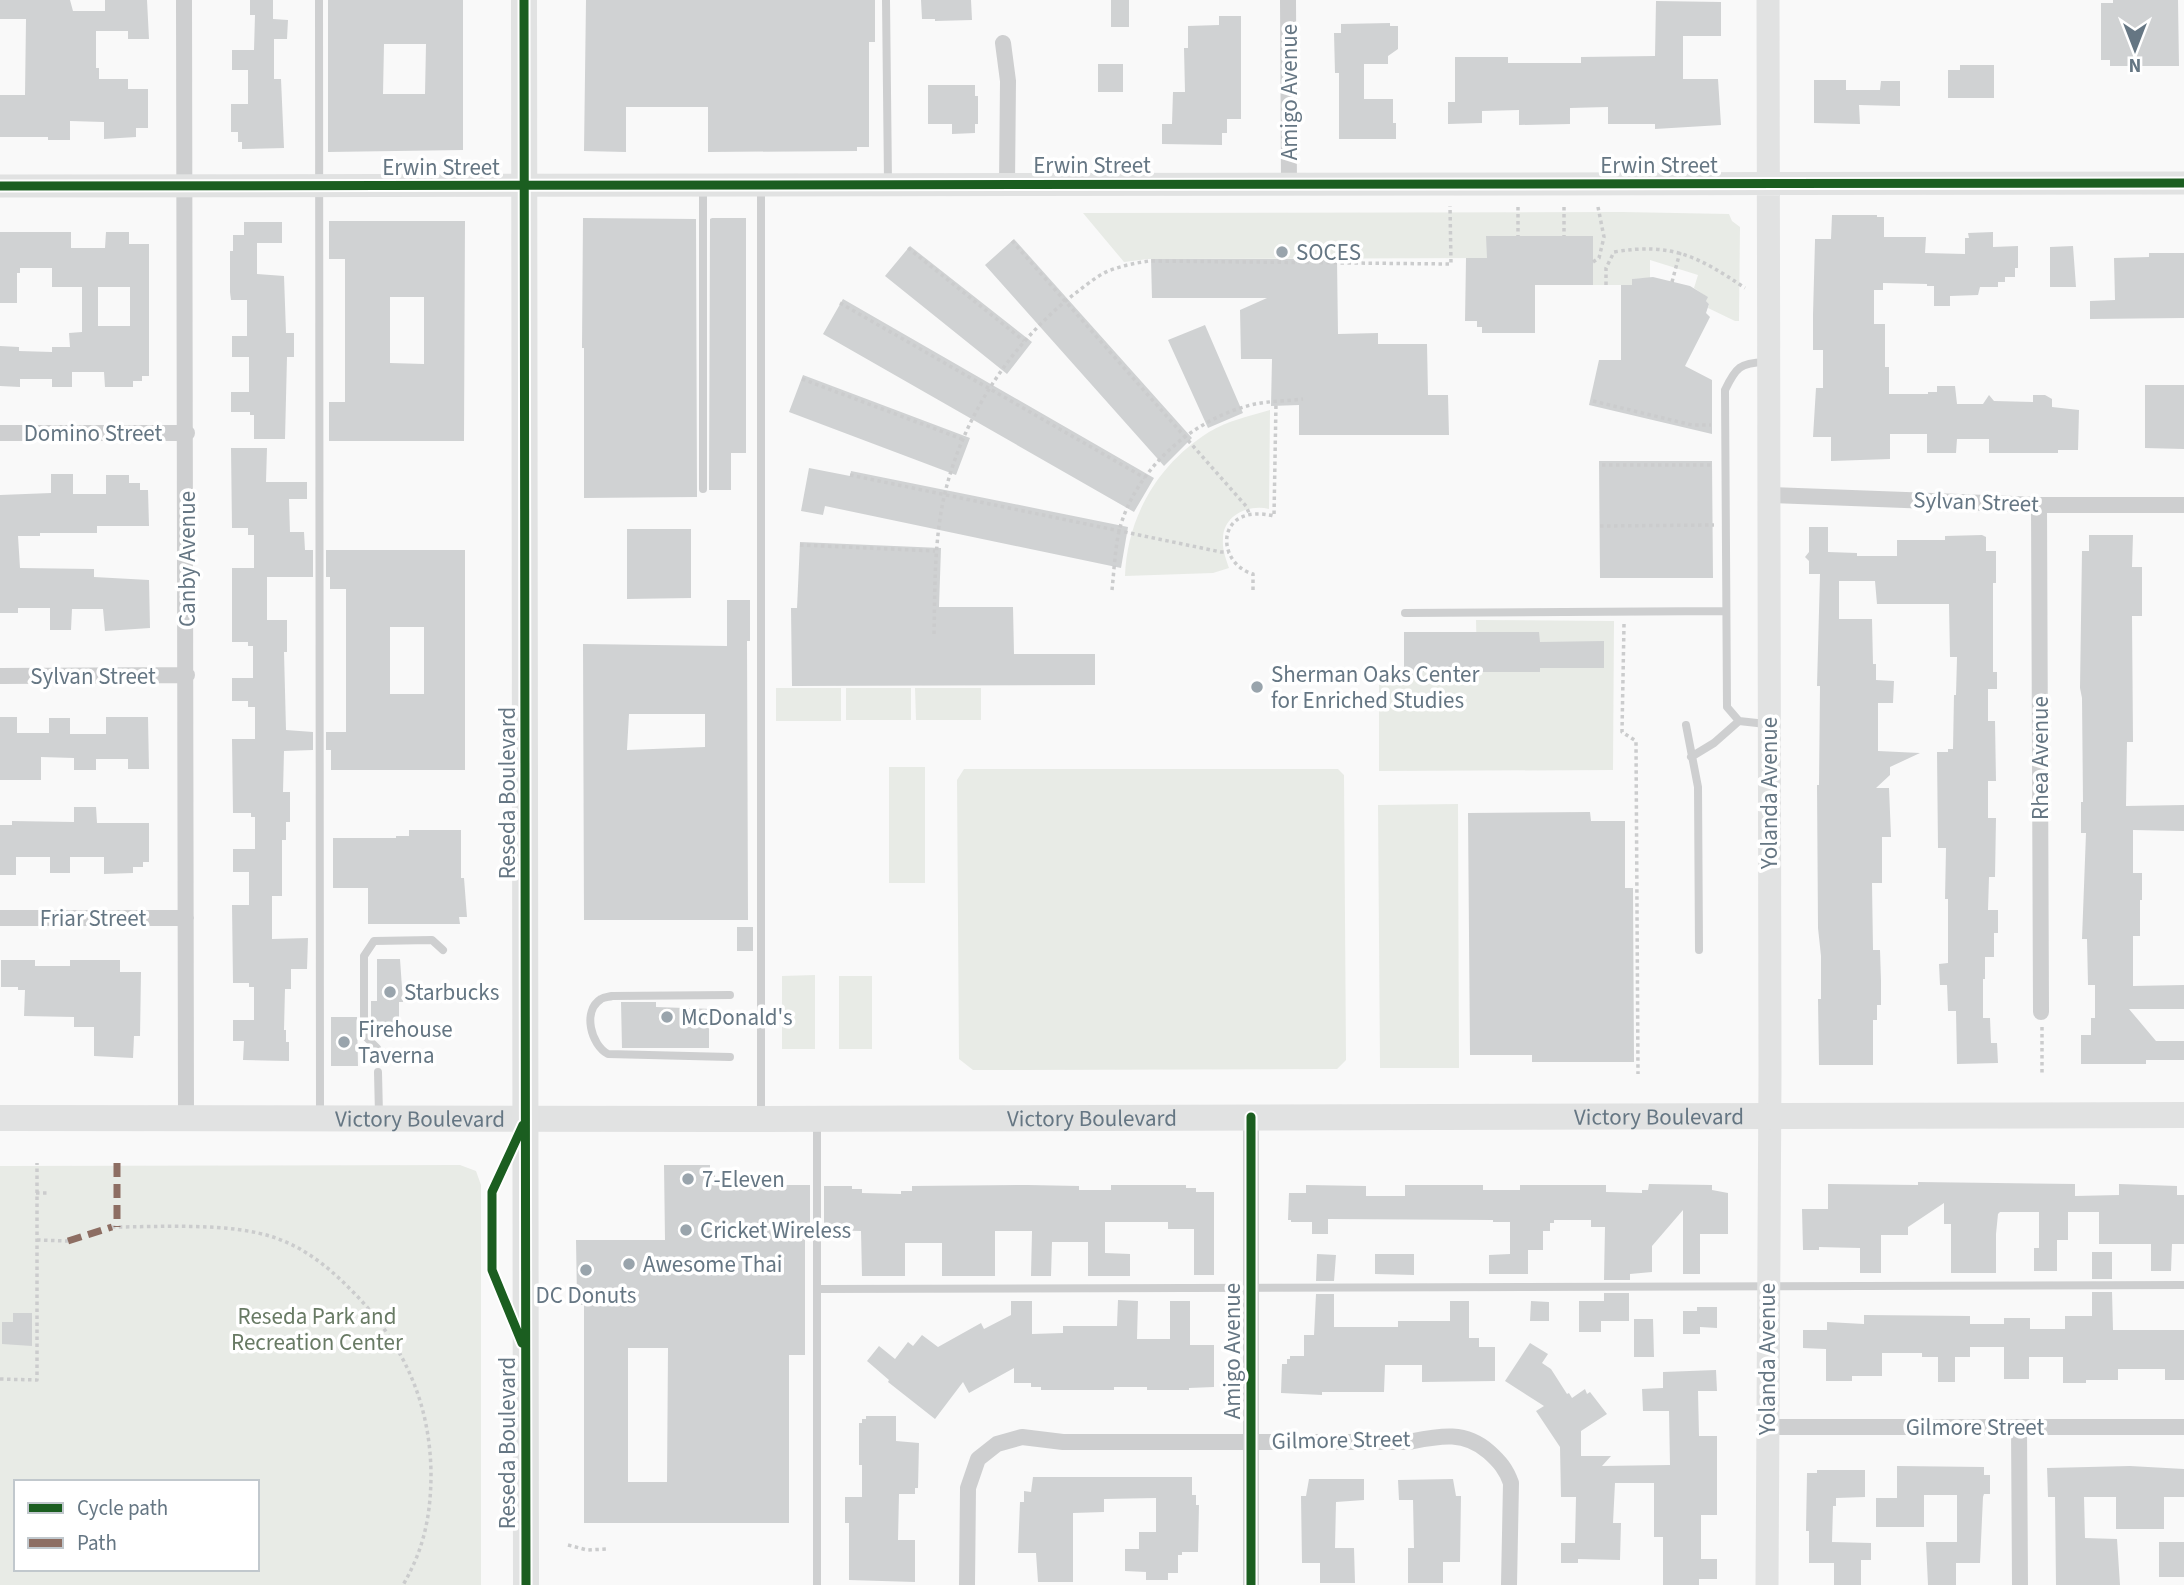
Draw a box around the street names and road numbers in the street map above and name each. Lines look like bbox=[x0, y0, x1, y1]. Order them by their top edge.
street label: Amigo Avenue bbox=[1273, 24, 1306, 160]
street label: Erwin Street bbox=[1033, 149, 1151, 182]
street label: Erwin Street bbox=[1600, 149, 1718, 182]
street label: Erwin Street bbox=[382, 151, 500, 184]
street label: Domino Street bbox=[24, 417, 163, 450]
street label: Sylvan Street bbox=[1913, 483, 2040, 521]
street label: Canby Avenue bbox=[171, 491, 204, 627]
street label: Sylvan Street bbox=[30, 660, 156, 693]
street label: Rhea Avenue bbox=[2024, 696, 2057, 820]
street label: Reseda Boulevard bbox=[491, 707, 524, 879]
street label: Yolanda Avenue bbox=[1753, 717, 1786, 870]
street label: Friar Street bbox=[40, 902, 146, 935]
street label: Victory Boulevard bbox=[1574, 1100, 1744, 1133]
street label: Victory Boulevard bbox=[1007, 1101, 1177, 1135]
street label: Victory Boulevard bbox=[335, 1102, 505, 1135]
street label: Amigo Avenue bbox=[1216, 1283, 1249, 1419]
street label: Yolanda Avenue bbox=[1751, 1283, 1784, 1436]
street label: Reseda Boulevard bbox=[491, 1357, 524, 1529]
street label: Gilmore Street bbox=[1906, 1411, 2045, 1444]
street label: Gilmore Street bbox=[1271, 1422, 1411, 1458]

